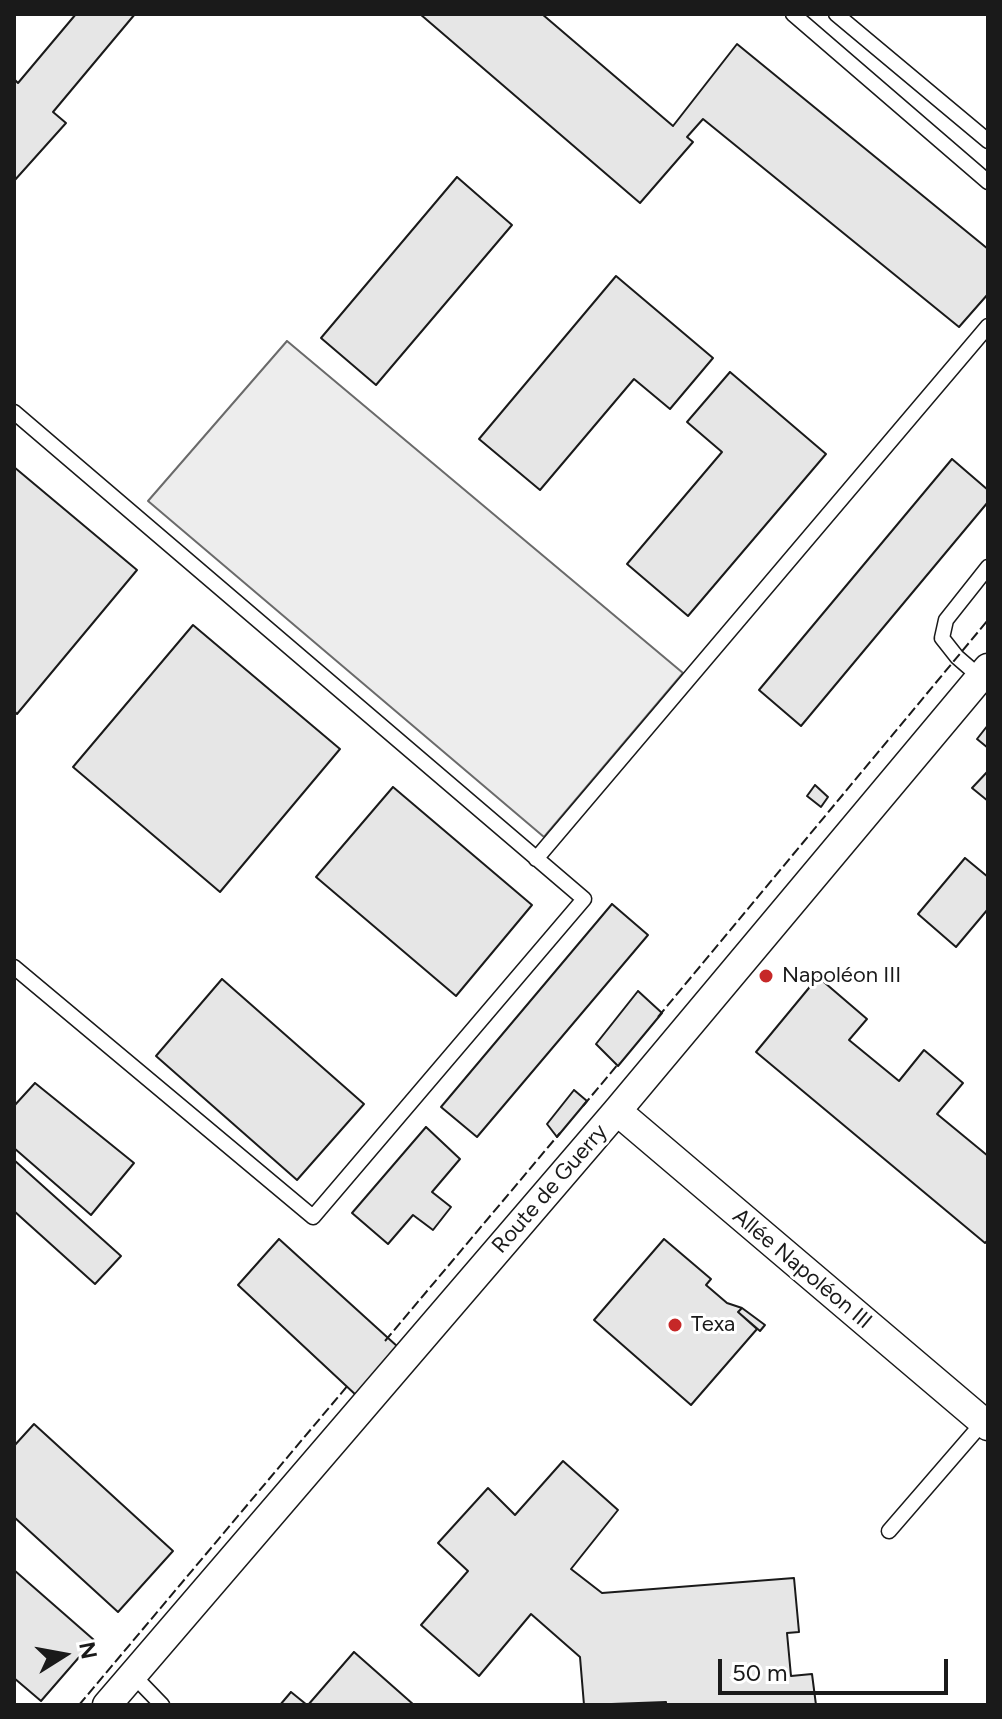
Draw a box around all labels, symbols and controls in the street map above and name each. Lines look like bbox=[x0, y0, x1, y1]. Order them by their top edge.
place label: Napoléon III bbox=[782, 963, 901, 989]
marker: Napoléon III bbox=[757, 967, 775, 985]
street label: Route de Guerry bbox=[487, 1119, 613, 1259]
street label: Allée Napoléon III bbox=[727, 1203, 877, 1335]
place label: Texa bbox=[691, 1312, 735, 1338]
marker: Texa bbox=[666, 1316, 684, 1334]
north arrow bbox=[24, 1615, 104, 1695]
text: N bbox=[73, 1639, 103, 1661]
scale bar bbox=[722, 1643, 952, 1693]
text: 50 m bbox=[732, 1658, 788, 1687]

